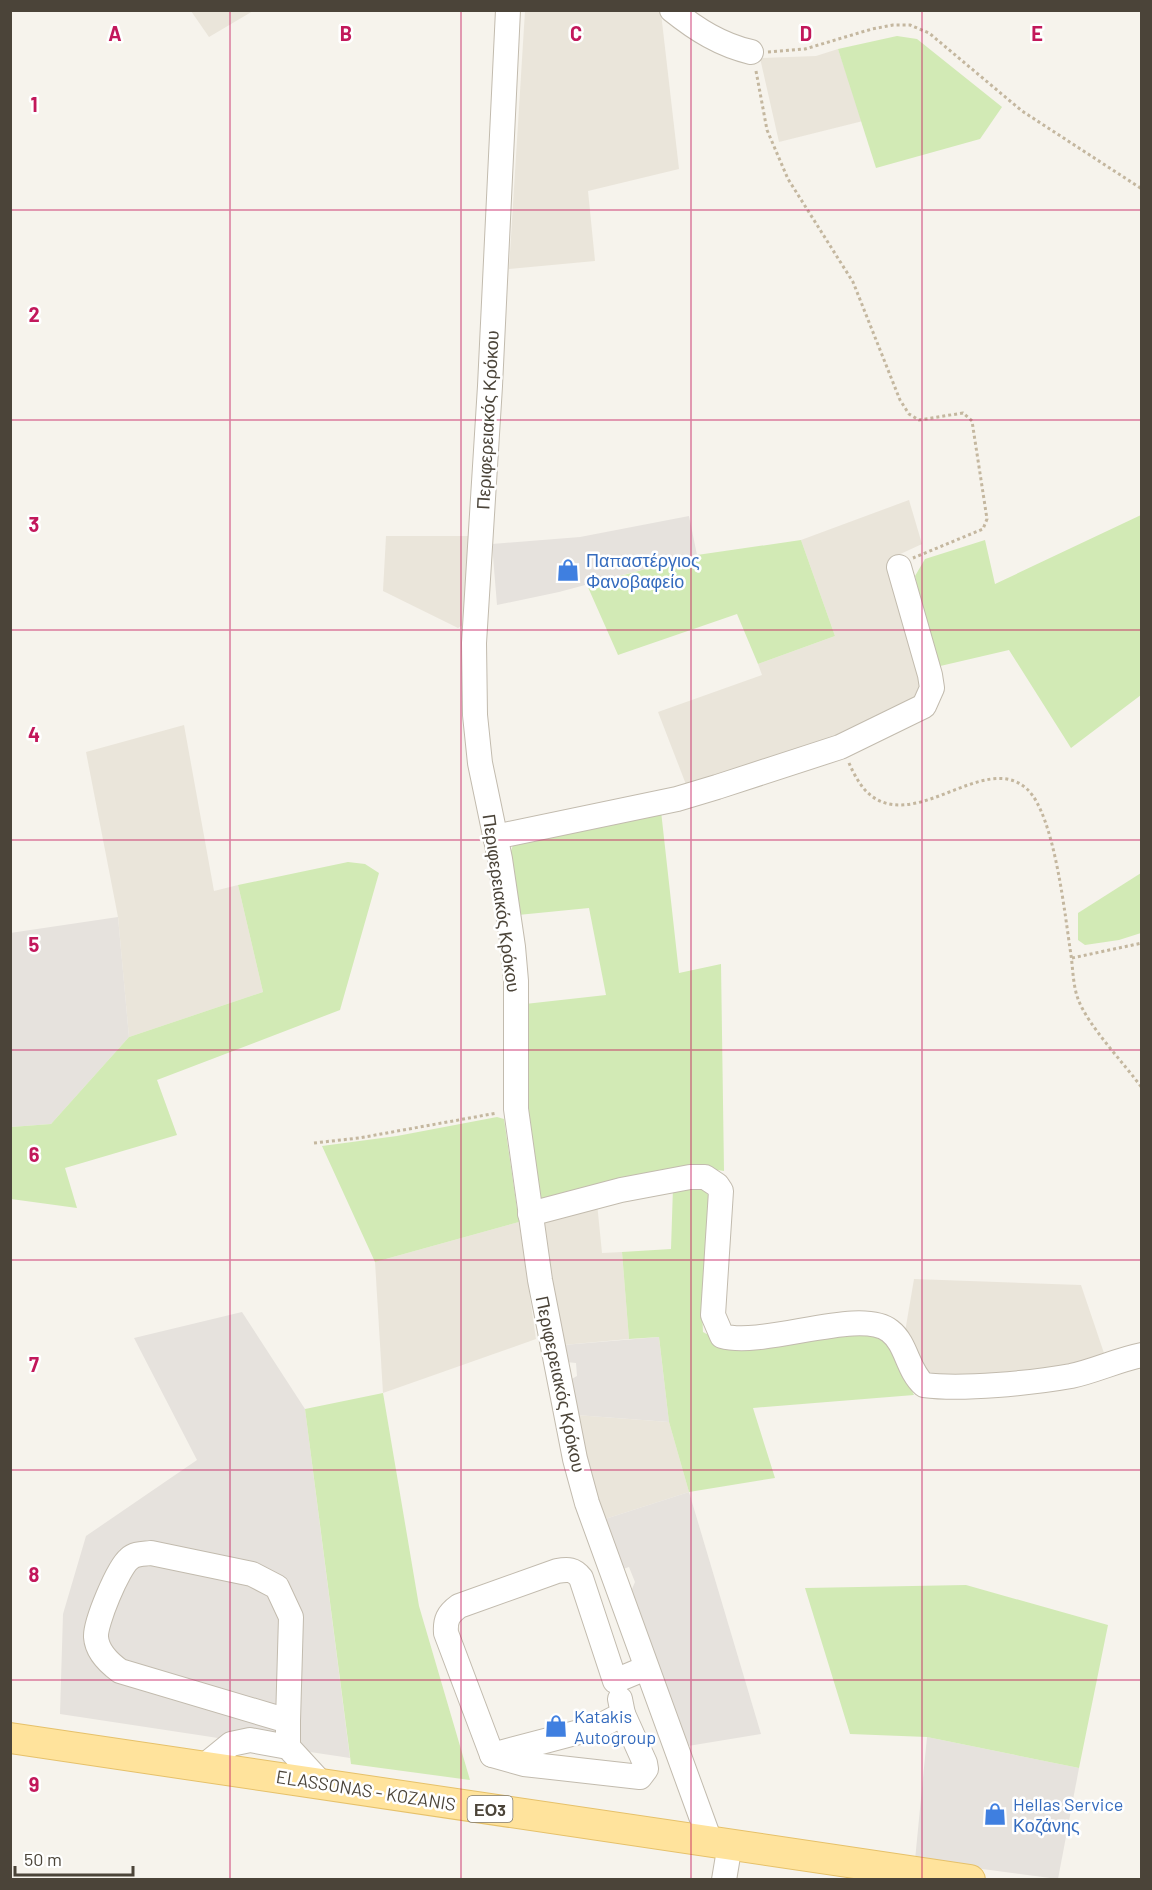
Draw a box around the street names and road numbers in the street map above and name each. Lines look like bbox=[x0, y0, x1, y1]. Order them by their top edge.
street label: Περιφερειακός Κρόκου bbox=[471, 330, 503, 510]
street label: Περιφερειακός Κρόκου bbox=[479, 813, 525, 993]
street label: Περιφερειακός Κρόκου bbox=[532, 1294, 590, 1474]
street label: ELASSONAS - KOZANIS bbox=[275, 1765, 457, 1815]
road number: ΕΟ3 bbox=[468, 1796, 512, 1822]

